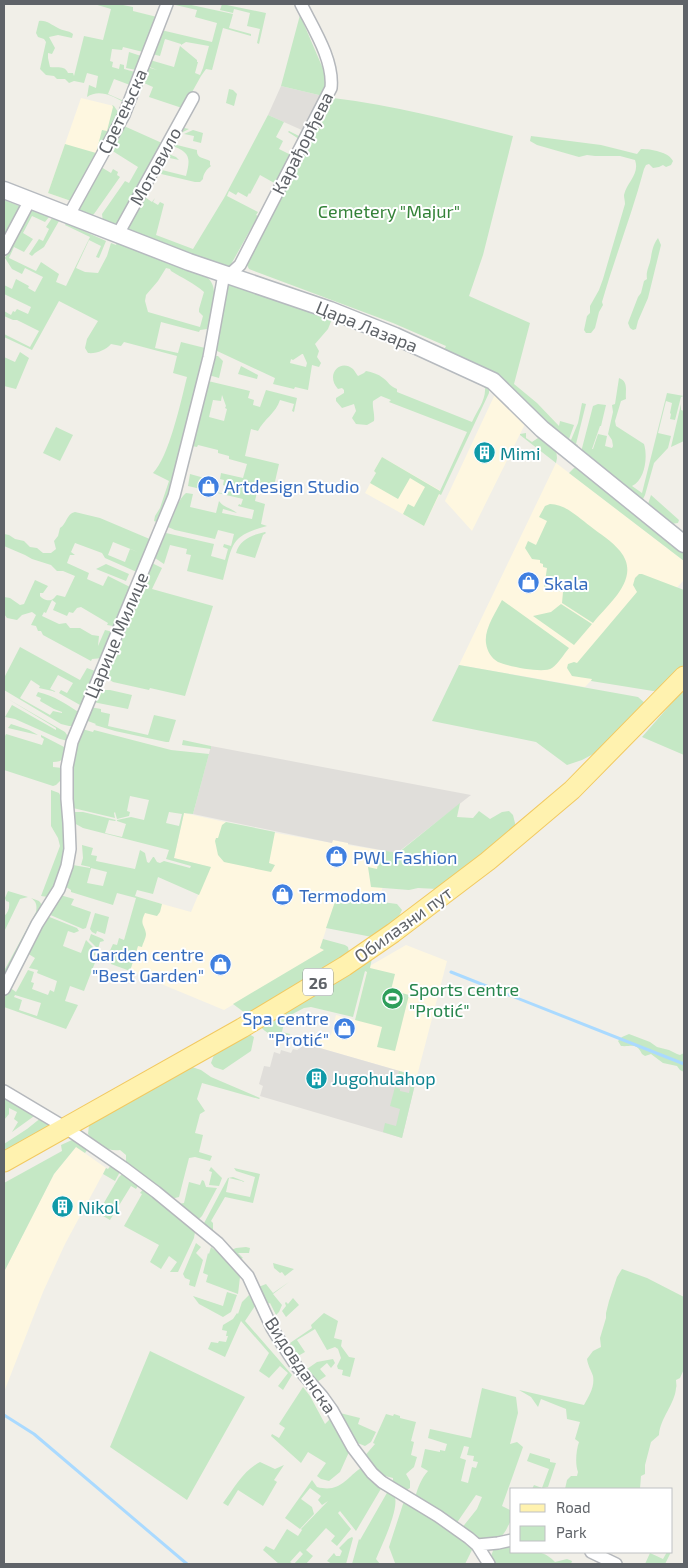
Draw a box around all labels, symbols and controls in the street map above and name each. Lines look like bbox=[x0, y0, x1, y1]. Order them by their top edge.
street label: Сретењска bbox=[93, 65, 151, 157]
street label: Карађорђева bbox=[267, 88, 337, 198]
street label: Мотовило bbox=[125, 123, 185, 209]
park label: Cemetery "Majur" bbox=[318, 200, 460, 222]
street label: Цара Лазара bbox=[313, 296, 421, 356]
building icon: Mimi bbox=[472, 441, 496, 465]
place label: Mimi bbox=[500, 442, 540, 464]
shop icon: Artdesign Studio bbox=[196, 474, 220, 498]
place label: Artdesign Studio bbox=[224, 475, 360, 497]
street label: Царице Милице bbox=[79, 568, 153, 702]
shop icon: Skala bbox=[516, 571, 540, 595]
place label: Skala bbox=[544, 572, 588, 594]
shop icon: PWL Fashion bbox=[325, 845, 349, 869]
place label: PWL Fashion bbox=[353, 846, 457, 868]
street label: Обилазни пут bbox=[350, 881, 456, 967]
shop icon: Termodom bbox=[271, 883, 295, 907]
place label: Termodom bbox=[299, 884, 387, 906]
place label: Garden centre "Best Garden" bbox=[89, 943, 204, 986]
shop icon: Garden centre "Best Garden" bbox=[208, 952, 232, 976]
road number: 26 bbox=[303, 969, 333, 996]
place label: Sports centre "Protić" bbox=[409, 978, 519, 1021]
sports icon: Sports centre "Protić" bbox=[381, 987, 405, 1011]
place label: Spa centre "Protić" bbox=[242, 1007, 329, 1050]
shop icon: Spa centre "Protić" bbox=[333, 1016, 357, 1040]
building icon: Jugohulahop bbox=[304, 1066, 328, 1090]
place label: Jugohulahop bbox=[332, 1067, 436, 1089]
building icon: Nikol bbox=[50, 1195, 74, 1219]
place label: Nikol bbox=[78, 1196, 120, 1218]
street label: Видовданска bbox=[261, 1313, 341, 1417]
legend bbox=[510, 1488, 673, 1553]
text: Road bbox=[556, 1498, 591, 1516]
text: Park bbox=[556, 1523, 587, 1541]

